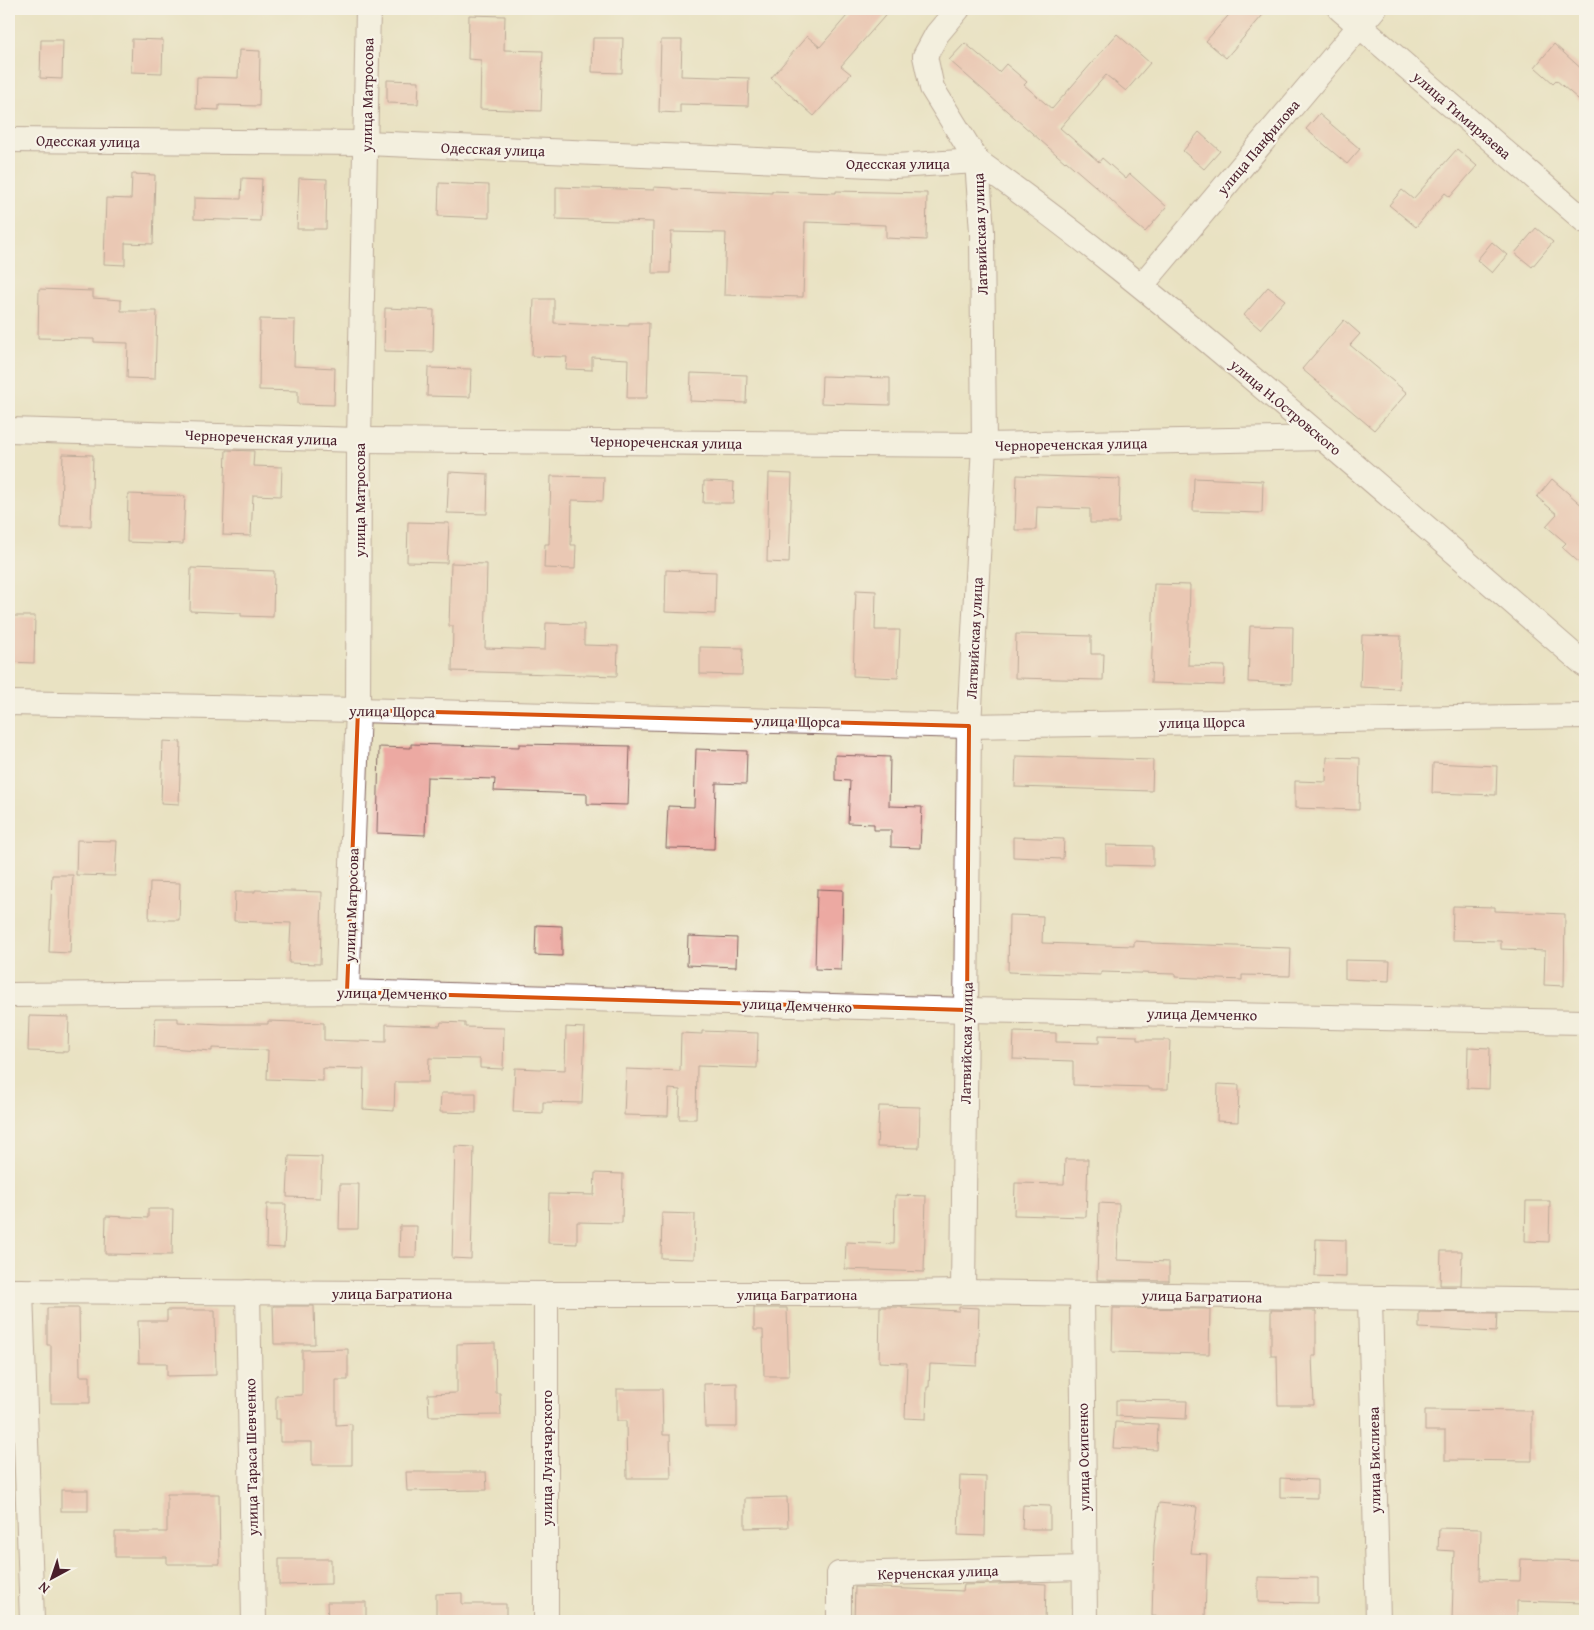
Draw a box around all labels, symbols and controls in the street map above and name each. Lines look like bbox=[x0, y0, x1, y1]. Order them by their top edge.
street label: улица Матросова bbox=[355, 37, 379, 153]
street label: улица Тимирязева bbox=[1407, 66, 1516, 164]
street label: улица Панфилова bbox=[1211, 94, 1305, 200]
street label: Одесская улица bbox=[36, 130, 141, 152]
street label: Одесская улица bbox=[441, 137, 546, 161]
street label: Одесская улица bbox=[846, 153, 951, 174]
street label: Латвийская улица bbox=[967, 172, 993, 295]
street label: улица Н.Островского bbox=[1225, 353, 1346, 460]
street label: Чернореченская улица bbox=[184, 424, 338, 450]
street label: Чернореченская улица bbox=[590, 430, 743, 454]
street label: Чернореченская улица bbox=[995, 432, 1148, 456]
street label: улица Матросова bbox=[349, 442, 370, 558]
street label: Латвийская улица bbox=[960, 576, 988, 700]
street label: улица Щорса bbox=[348, 700, 436, 722]
street label: улица Щорса bbox=[753, 710, 841, 732]
street label: улица Щорса bbox=[1158, 711, 1246, 733]
street label: улица Матросова bbox=[338, 847, 364, 964]
street label: Латвийская улица bbox=[954, 981, 978, 1104]
street label: улица Демченко bbox=[336, 982, 448, 1004]
street label: улица Демченко bbox=[740, 993, 853, 1017]
street label: улица Демченко bbox=[1146, 1003, 1258, 1025]
street label: улица Багратиона bbox=[331, 1283, 453, 1304]
street label: улица Багратиона bbox=[736, 1284, 858, 1305]
street label: улица Багратиона bbox=[1140, 1284, 1263, 1308]
street label: улица Тараса Шевченко bbox=[239, 1378, 263, 1537]
street label: улица Луначарского bbox=[536, 1390, 557, 1527]
street label: улица Осипенко bbox=[1072, 1402, 1094, 1512]
street label: улица Бислиева bbox=[1363, 1406, 1385, 1514]
north arrow bbox=[28, 1552, 78, 1602]
street label: Керченская улица bbox=[877, 1559, 1000, 1585]
text: N bbox=[33, 1577, 54, 1599]

